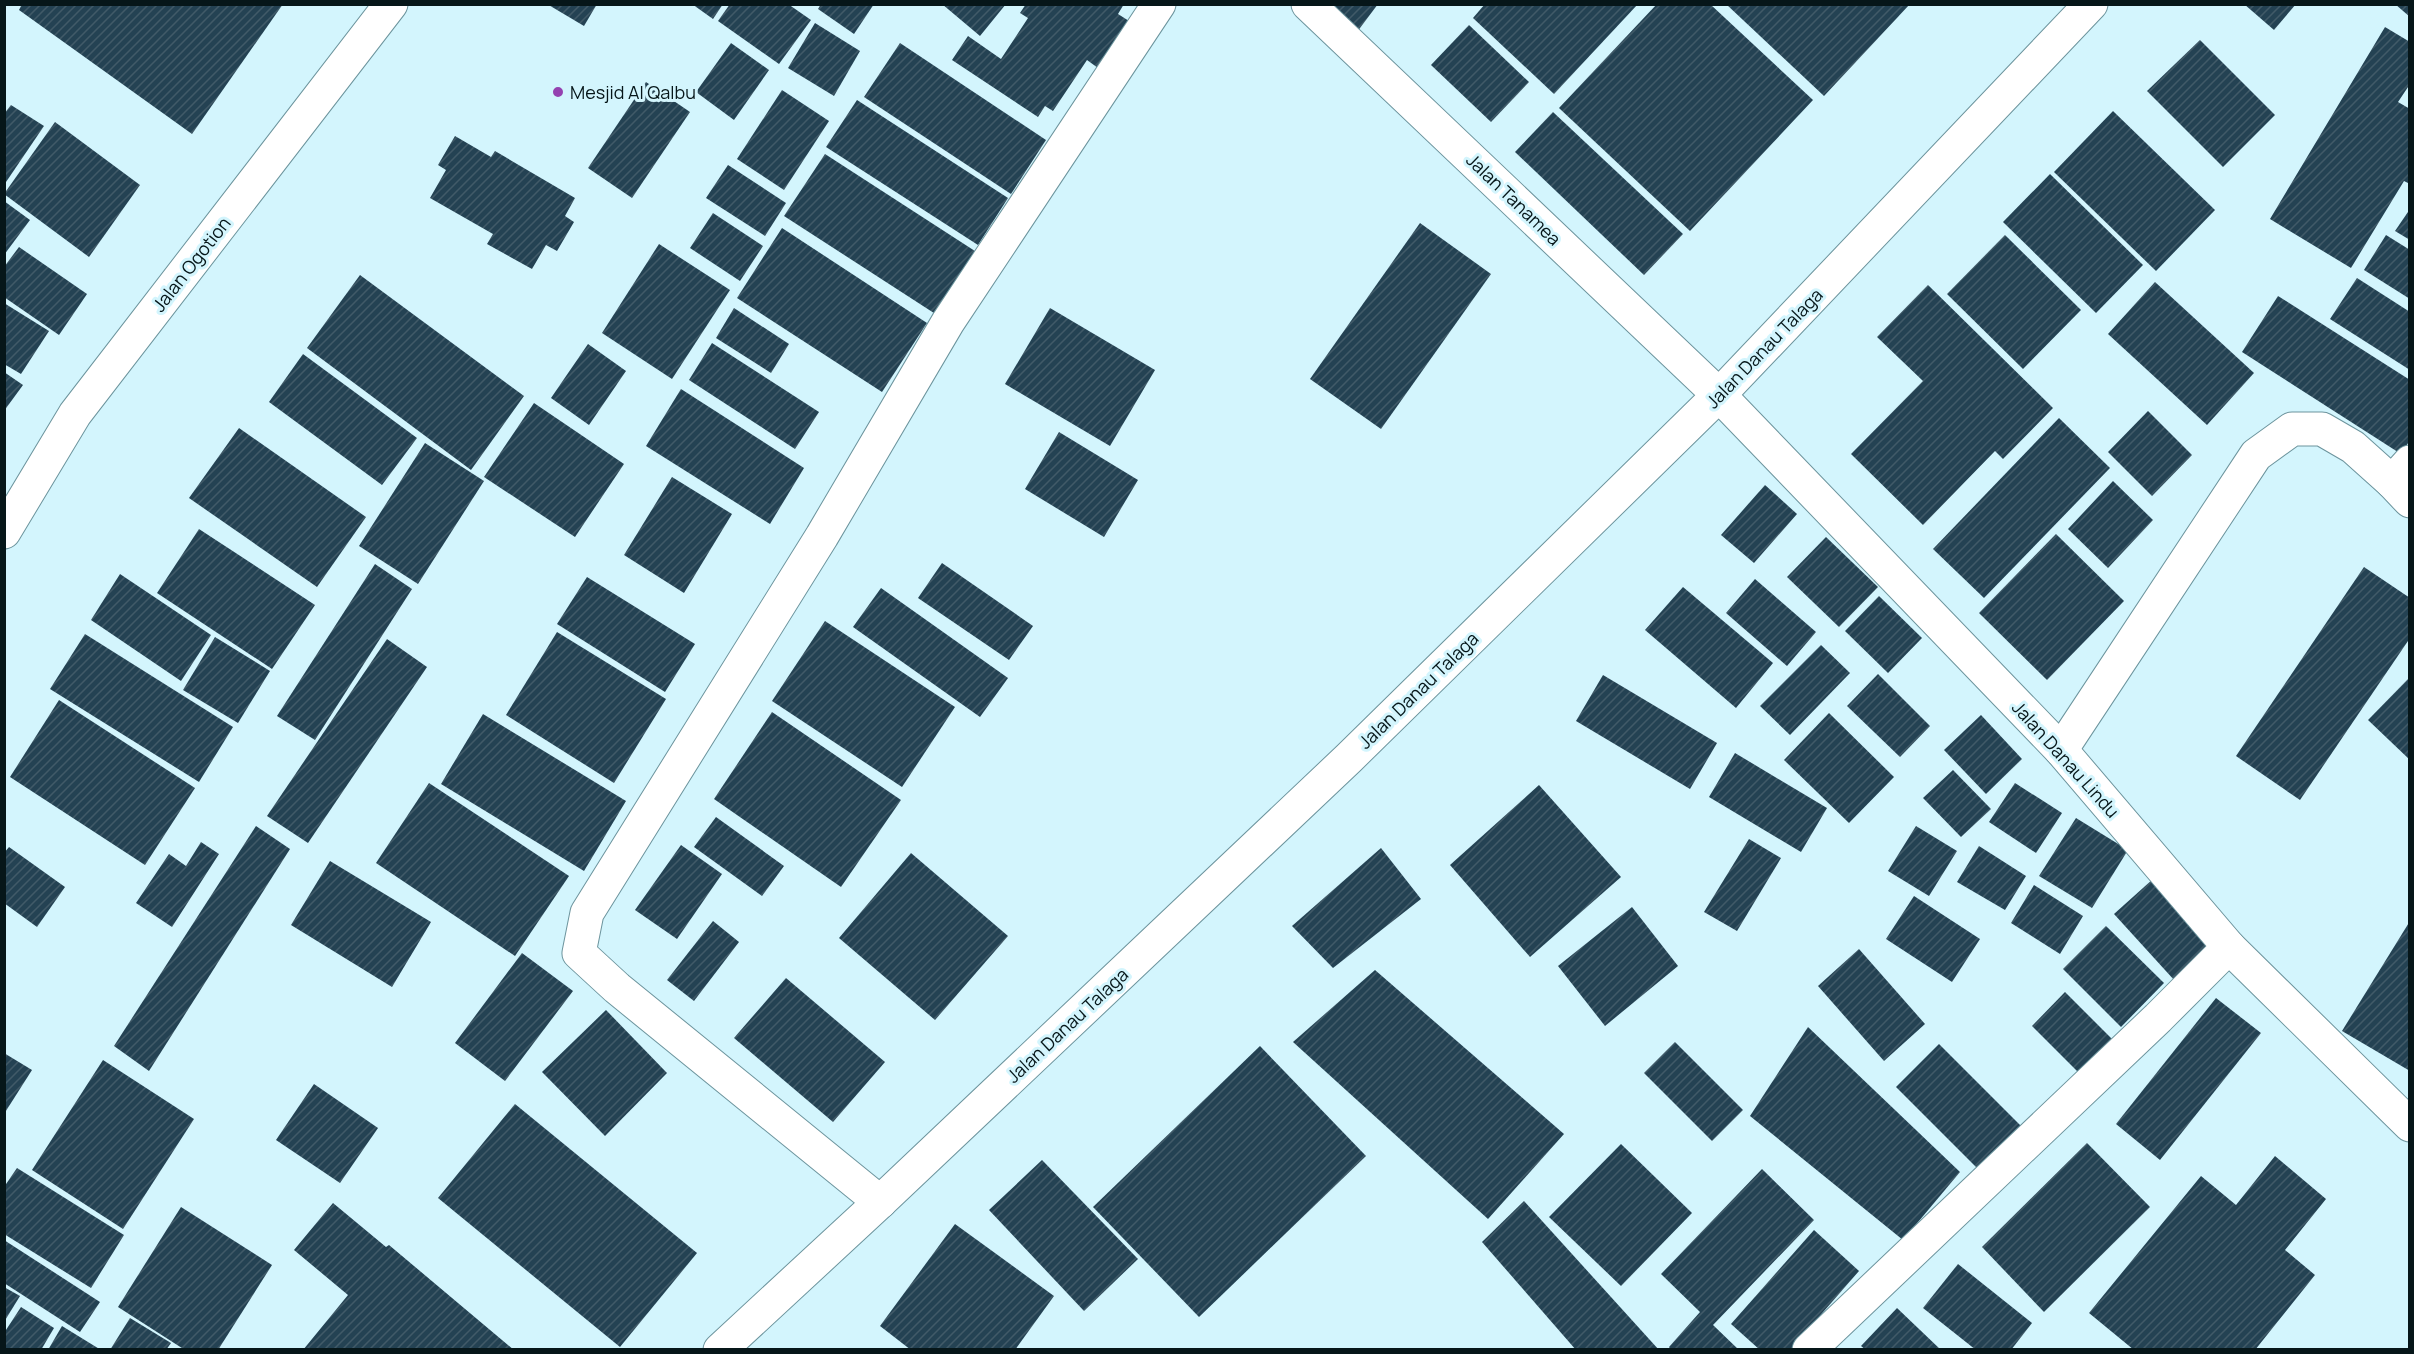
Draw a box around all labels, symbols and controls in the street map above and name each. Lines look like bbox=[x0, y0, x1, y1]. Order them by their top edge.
place label: Mesjid Al Qalbu bbox=[570, 80, 696, 104]
marker: Mesjid Al Qalbu bbox=[551, 85, 565, 99]
street label: Jalan Tanamea bbox=[1462, 148, 1566, 250]
street label: Jalan Ogotion bbox=[146, 212, 236, 316]
street label: Jalan Danau Talaga bbox=[1700, 283, 1828, 413]
street label: Jalan Danau Talaga bbox=[1353, 626, 1483, 754]
street label: Jalan Danau Lindu bbox=[2007, 695, 2125, 823]
street label: Jalan Danau Talaga bbox=[1001, 962, 1133, 1088]

